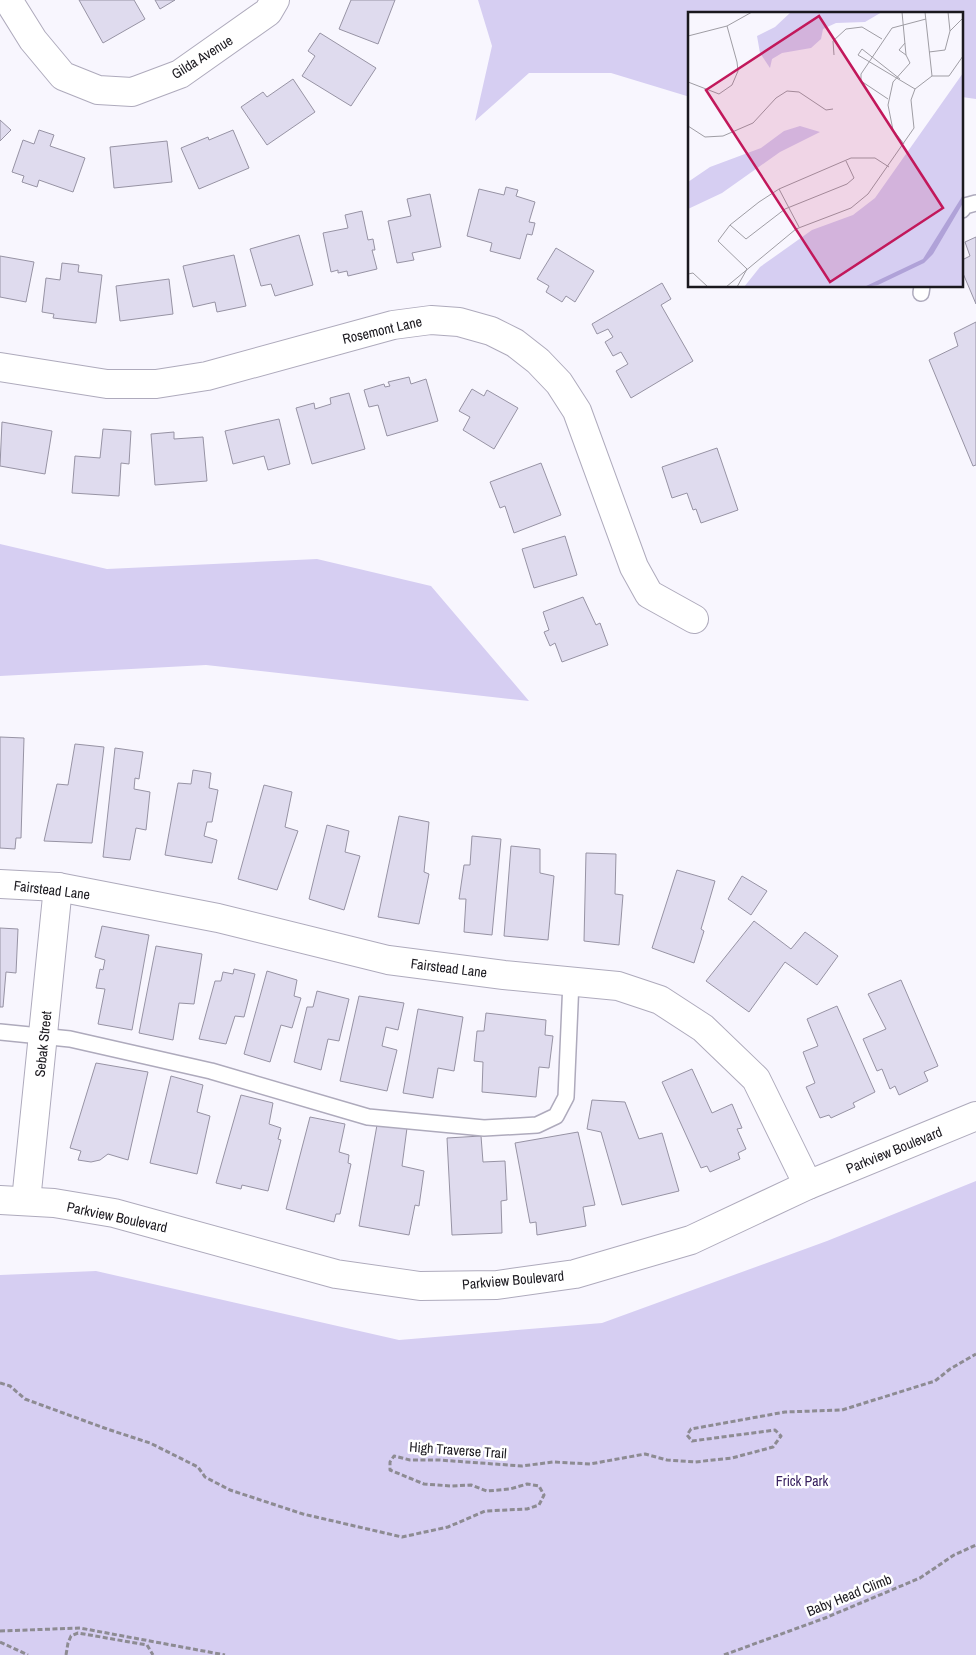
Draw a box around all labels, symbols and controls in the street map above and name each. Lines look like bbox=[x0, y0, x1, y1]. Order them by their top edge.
inset map bbox=[688, 12, 964, 288]
street label: Gilda Avenue bbox=[168, 31, 236, 83]
street label: Rosemont Lane bbox=[340, 312, 424, 348]
street label: Fairstead Lane bbox=[13, 876, 91, 904]
street label: Fairstead Lane bbox=[410, 954, 488, 982]
street label: Sebak Street bbox=[31, 1010, 55, 1078]
street label: Parkview Boulevard bbox=[843, 1123, 945, 1177]
street label: Parkview Boulevard bbox=[65, 1198, 169, 1236]
street label: Parkview Boulevard bbox=[461, 1267, 565, 1293]
street label: High Traverse Trail bbox=[409, 1438, 507, 1462]
park label: Frick Park bbox=[776, 1472, 828, 1490]
street label: Baby Head Climb bbox=[804, 1570, 894, 1620]

